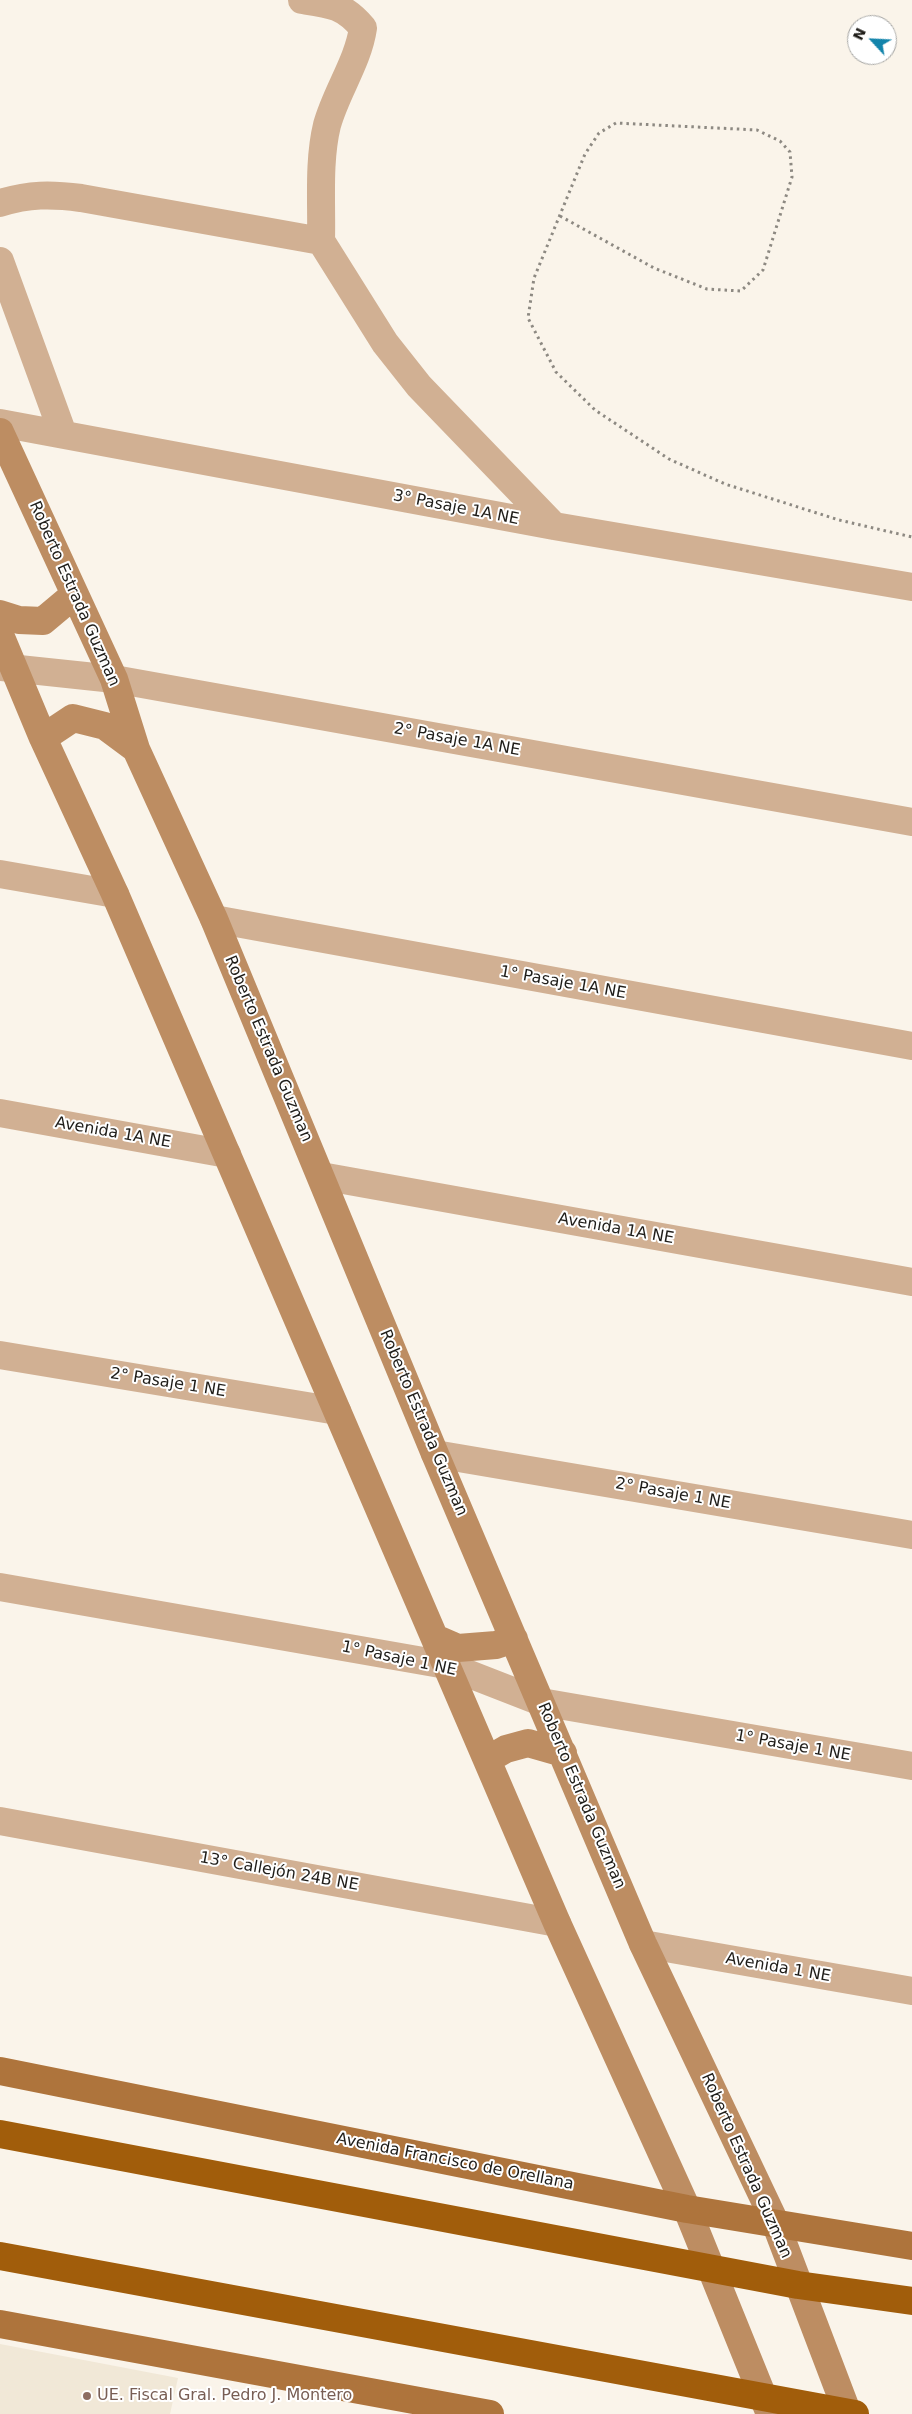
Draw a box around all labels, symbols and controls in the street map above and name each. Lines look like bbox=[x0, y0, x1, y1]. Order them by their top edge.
north arrow bbox=[847, 15, 897, 65]
text: N bbox=[850, 25, 869, 43]
street label: 3° Pasaje 1A NE bbox=[391, 486, 521, 530]
street label: Roberto Estrada Guzman bbox=[24, 498, 124, 690]
street label: 2° Pasaje 1A NE bbox=[392, 719, 522, 761]
street label: Roberto Estrada Guzman bbox=[220, 953, 316, 1145]
street label: 1° Pasaje 1A NE bbox=[498, 962, 628, 1004]
street label: Avenida 1A NE bbox=[54, 1113, 172, 1153]
street label: Avenida 1A NE bbox=[557, 1209, 675, 1249]
street label: Roberto Estrada Guzman bbox=[375, 1327, 471, 1519]
street label: 2° Pasaje 1 NE bbox=[109, 1364, 227, 1402]
street label: 2° Pasaje 1 NE bbox=[614, 1474, 732, 1514]
street label: 1° Pasaje 1 NE bbox=[340, 1637, 458, 1681]
street label: Roberto Estrada Guzman bbox=[533, 1700, 629, 1892]
street label: 1° Pasaje 1 NE bbox=[734, 1726, 852, 1766]
street label: 13° Callejón 24B NE bbox=[198, 1849, 360, 1895]
street label: Avenida 1 NE bbox=[724, 1949, 832, 1987]
street label: Roberto Estrada Guzman bbox=[696, 2070, 796, 2262]
street label: Avenida Francisco de Orellana bbox=[335, 2130, 575, 2194]
place label: UE. Fiscal Gral. Pedro J. Montero bbox=[97, 2386, 352, 2406]
marker: UE. Fiscal Gral. Pedro J. Montero bbox=[81, 2390, 93, 2402]

